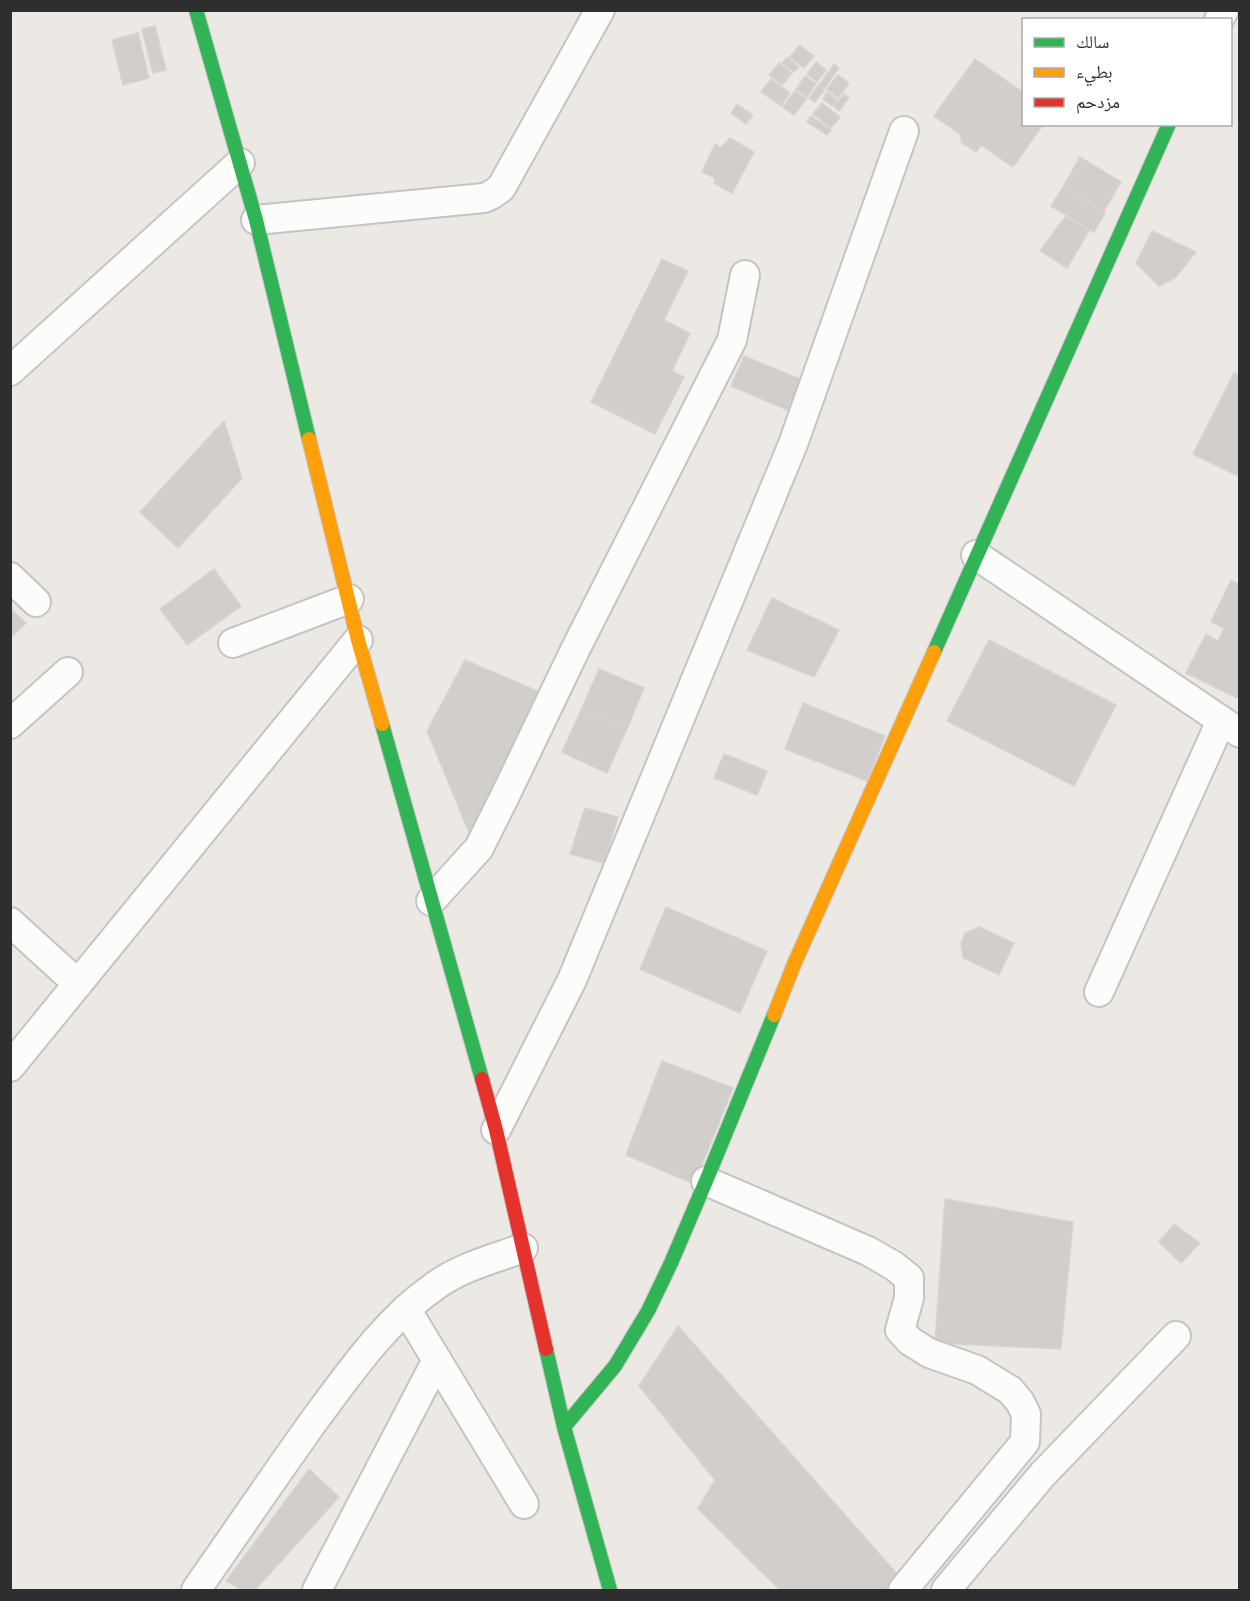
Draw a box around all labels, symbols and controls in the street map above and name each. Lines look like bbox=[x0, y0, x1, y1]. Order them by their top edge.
legend bbox=[1022, 18, 1232, 126]
text: سالك bbox=[1076, 29, 1109, 53]
text: بطيء bbox=[1076, 59, 1113, 87]
text: مزدحم bbox=[1076, 89, 1120, 114]

